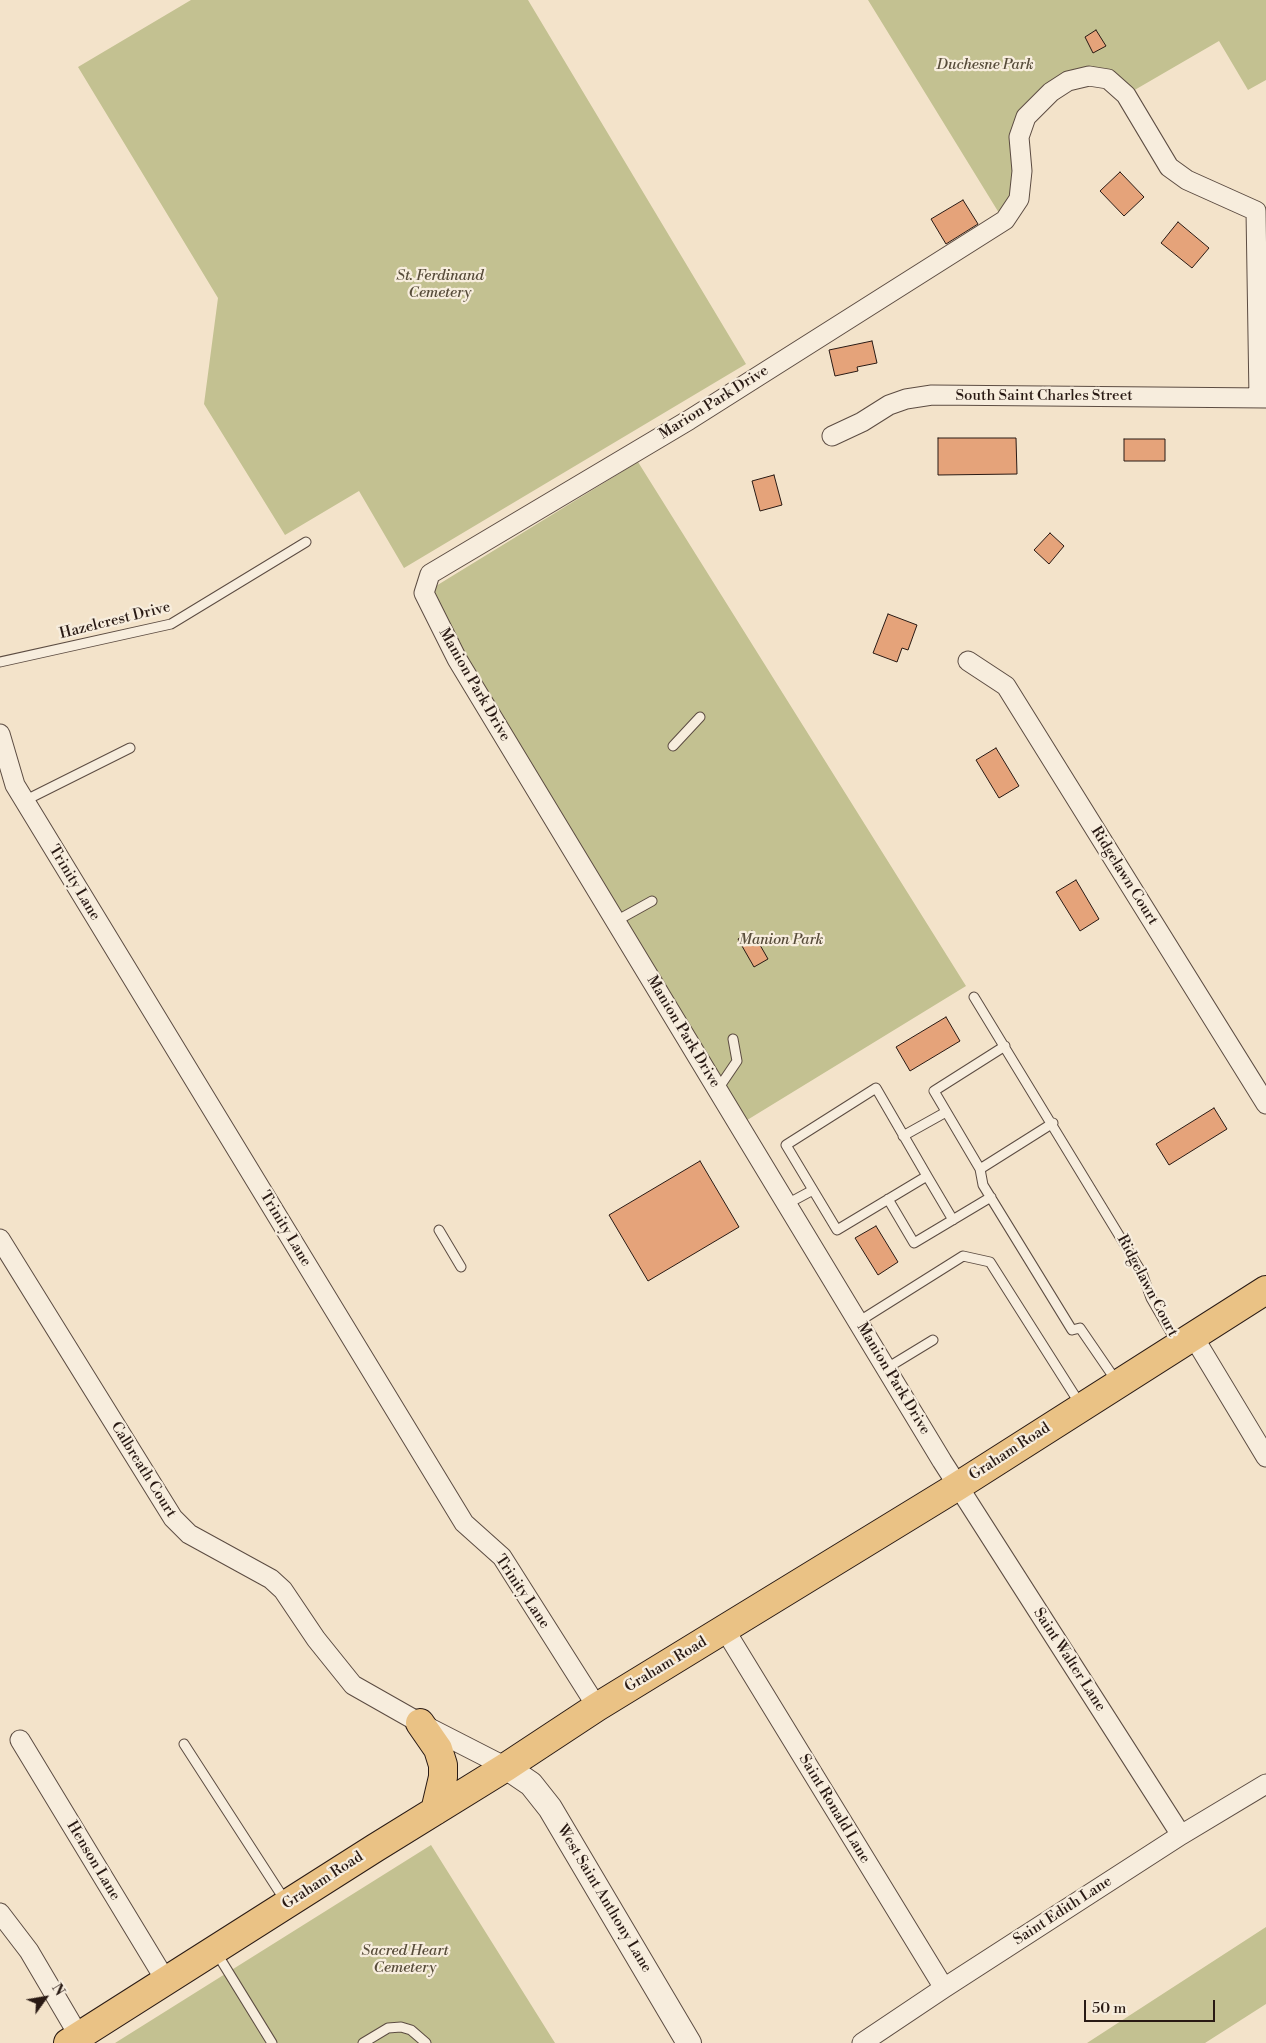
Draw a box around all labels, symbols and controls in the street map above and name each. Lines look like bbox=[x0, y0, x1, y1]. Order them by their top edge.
park label: Duchesne Park bbox=[936, 56, 1034, 74]
park label: St. Ferdinand Cemetery bbox=[396, 267, 484, 302]
street label: Marion Park Drive bbox=[656, 362, 772, 444]
street label: South Saint Charles Street bbox=[955, 387, 1133, 405]
street label: Hazelcrest Drive bbox=[58, 599, 172, 643]
street label: Manion Park Drive bbox=[434, 625, 514, 745]
street label: Ridgelawn Court bbox=[1086, 823, 1162, 929]
street label: Trinity Lane bbox=[44, 842, 104, 924]
park label: Manion Park bbox=[739, 931, 823, 949]
street label: Manion Park Drive bbox=[642, 973, 724, 1091]
street label: Trinity Lane bbox=[255, 1188, 315, 1270]
street label: Ridgelawn Court bbox=[1113, 1232, 1181, 1340]
street label: Manion Park Drive bbox=[852, 1320, 934, 1438]
street label: Calbreath Court bbox=[106, 1419, 180, 1521]
street label: Graham Road bbox=[966, 1419, 1054, 1485]
street label: Trinity Lane bbox=[491, 1552, 553, 1632]
street label: Saint Walter Lane bbox=[1029, 1605, 1109, 1715]
street label: Graham Road bbox=[622, 1633, 710, 1697]
street label: Saint Ronald Lane bbox=[794, 1751, 874, 1867]
street label: Henson Lane bbox=[62, 1818, 124, 1904]
street label: West Saint Anthony Lane bbox=[553, 1822, 655, 1976]
street label: Graham Road bbox=[279, 1848, 367, 1914]
street label: Saint Edith Lane bbox=[1010, 1872, 1116, 1950]
park label: Sacred Heart Cemetery bbox=[362, 1942, 448, 1977]
north arrow bbox=[20, 1973, 70, 2023]
text: N bbox=[47, 1981, 68, 2000]
scale bar bbox=[1086, 1990, 1217, 2022]
text: 50 m bbox=[1092, 1999, 1126, 2018]

